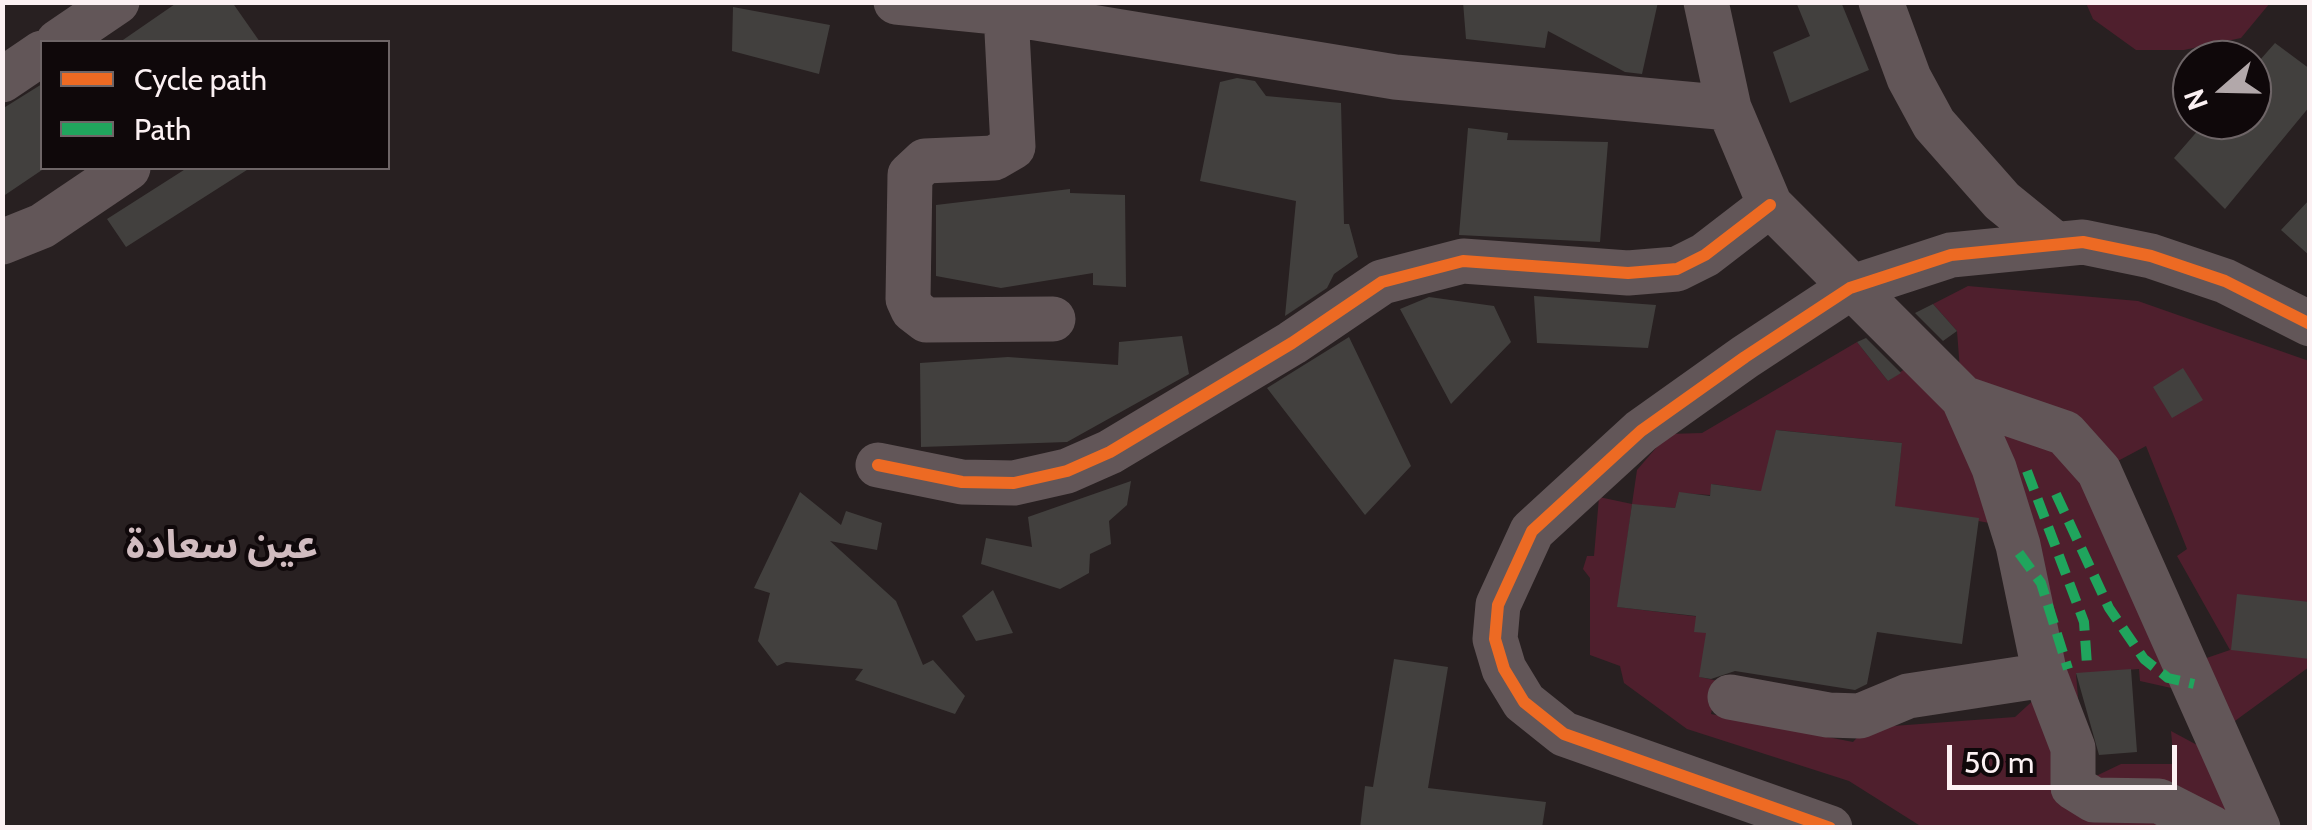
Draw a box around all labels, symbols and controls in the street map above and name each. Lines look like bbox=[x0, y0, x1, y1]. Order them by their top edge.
legend bbox=[40, 40, 390, 170]
north arrow bbox=[2172, 40, 2272, 140]
text: Cycle path bbox=[134, 61, 267, 98]
text: N bbox=[2176, 84, 2215, 115]
text: Path bbox=[134, 111, 191, 148]
district label: عين سعادة bbox=[126, 522, 318, 570]
scale bar bbox=[1952, 725, 2182, 787]
text: 50 m bbox=[1964, 744, 2034, 781]

